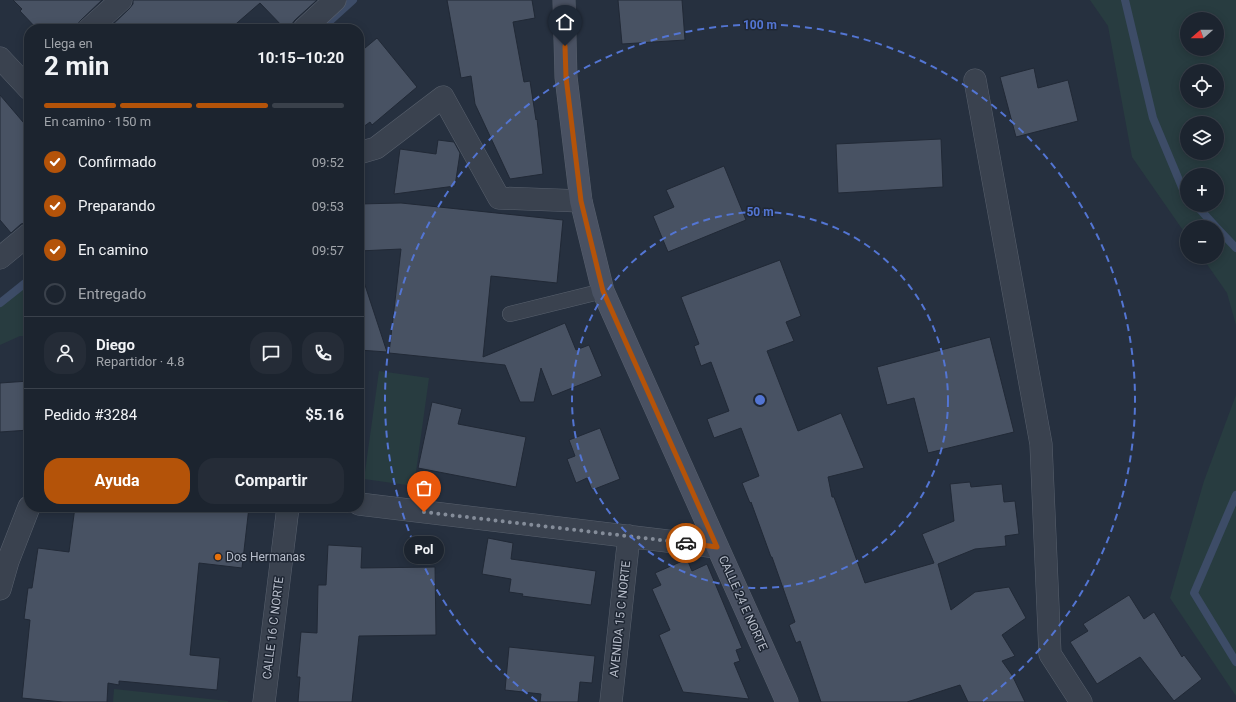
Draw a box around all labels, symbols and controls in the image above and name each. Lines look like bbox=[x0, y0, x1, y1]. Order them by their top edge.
pin bbox=[548, 5, 582, 46]
icon: home bbox=[554, 11, 576, 33]
north arrow bbox=[1180, 12, 1224, 56]
map controls bbox=[1180, 12, 1224, 264]
text: 100 m bbox=[743, 18, 777, 32]
text: Llega en bbox=[44, 36, 93, 51]
text: 10:15–10:20 bbox=[257, 49, 344, 67]
text: 2 min bbox=[44, 51, 109, 81]
button: locate bbox=[1180, 64, 1224, 108]
text: En camino · 150 m bbox=[44, 114, 151, 129]
button: layers bbox=[1180, 116, 1224, 160]
icon: check bbox=[44, 151, 66, 173]
text: Confirmado bbox=[78, 153, 156, 171]
text: 09:52 bbox=[312, 155, 344, 170]
button: + bbox=[1180, 168, 1224, 212]
icon: check bbox=[44, 195, 66, 217]
text: Preparando bbox=[78, 197, 155, 215]
text: 09:53 bbox=[312, 199, 344, 214]
text: 50 m bbox=[746, 205, 774, 219]
button: − bbox=[1180, 220, 1224, 264]
icon: check bbox=[44, 239, 66, 261]
text: En camino bbox=[78, 241, 148, 259]
text: 09:57 bbox=[312, 243, 344, 258]
text: Entregado bbox=[78, 285, 146, 303]
button: person bbox=[44, 332, 86, 374]
button: chat bbox=[250, 332, 292, 374]
button: phone bbox=[302, 332, 344, 374]
text: Diego bbox=[96, 336, 135, 354]
text: Repartidor · 4.8 bbox=[96, 354, 184, 369]
centre of rings bbox=[753, 393, 767, 407]
text: Pedido #3284 bbox=[44, 406, 137, 424]
text: $5.16 bbox=[305, 406, 344, 424]
button: Ayuda bbox=[44, 458, 190, 504]
button: Compartir bbox=[198, 458, 344, 504]
pin bbox=[407, 471, 441, 512]
icon: bag bbox=[413, 477, 435, 499]
courier bbox=[666, 523, 706, 563]
icon: car bbox=[675, 532, 697, 554]
callout: Pol bbox=[404, 536, 444, 564]
text: Pol bbox=[414, 542, 434, 557]
place label: Dos Hermanas bbox=[226, 550, 305, 564]
marker: Dos Hermanas bbox=[213, 552, 223, 562]
street label: CALLE 24 E NORTE bbox=[716, 553, 770, 653]
street label: AVENIDA 15 C NORTE bbox=[607, 560, 633, 678]
street label: CALLE 16 C NORTE bbox=[260, 576, 286, 680]

